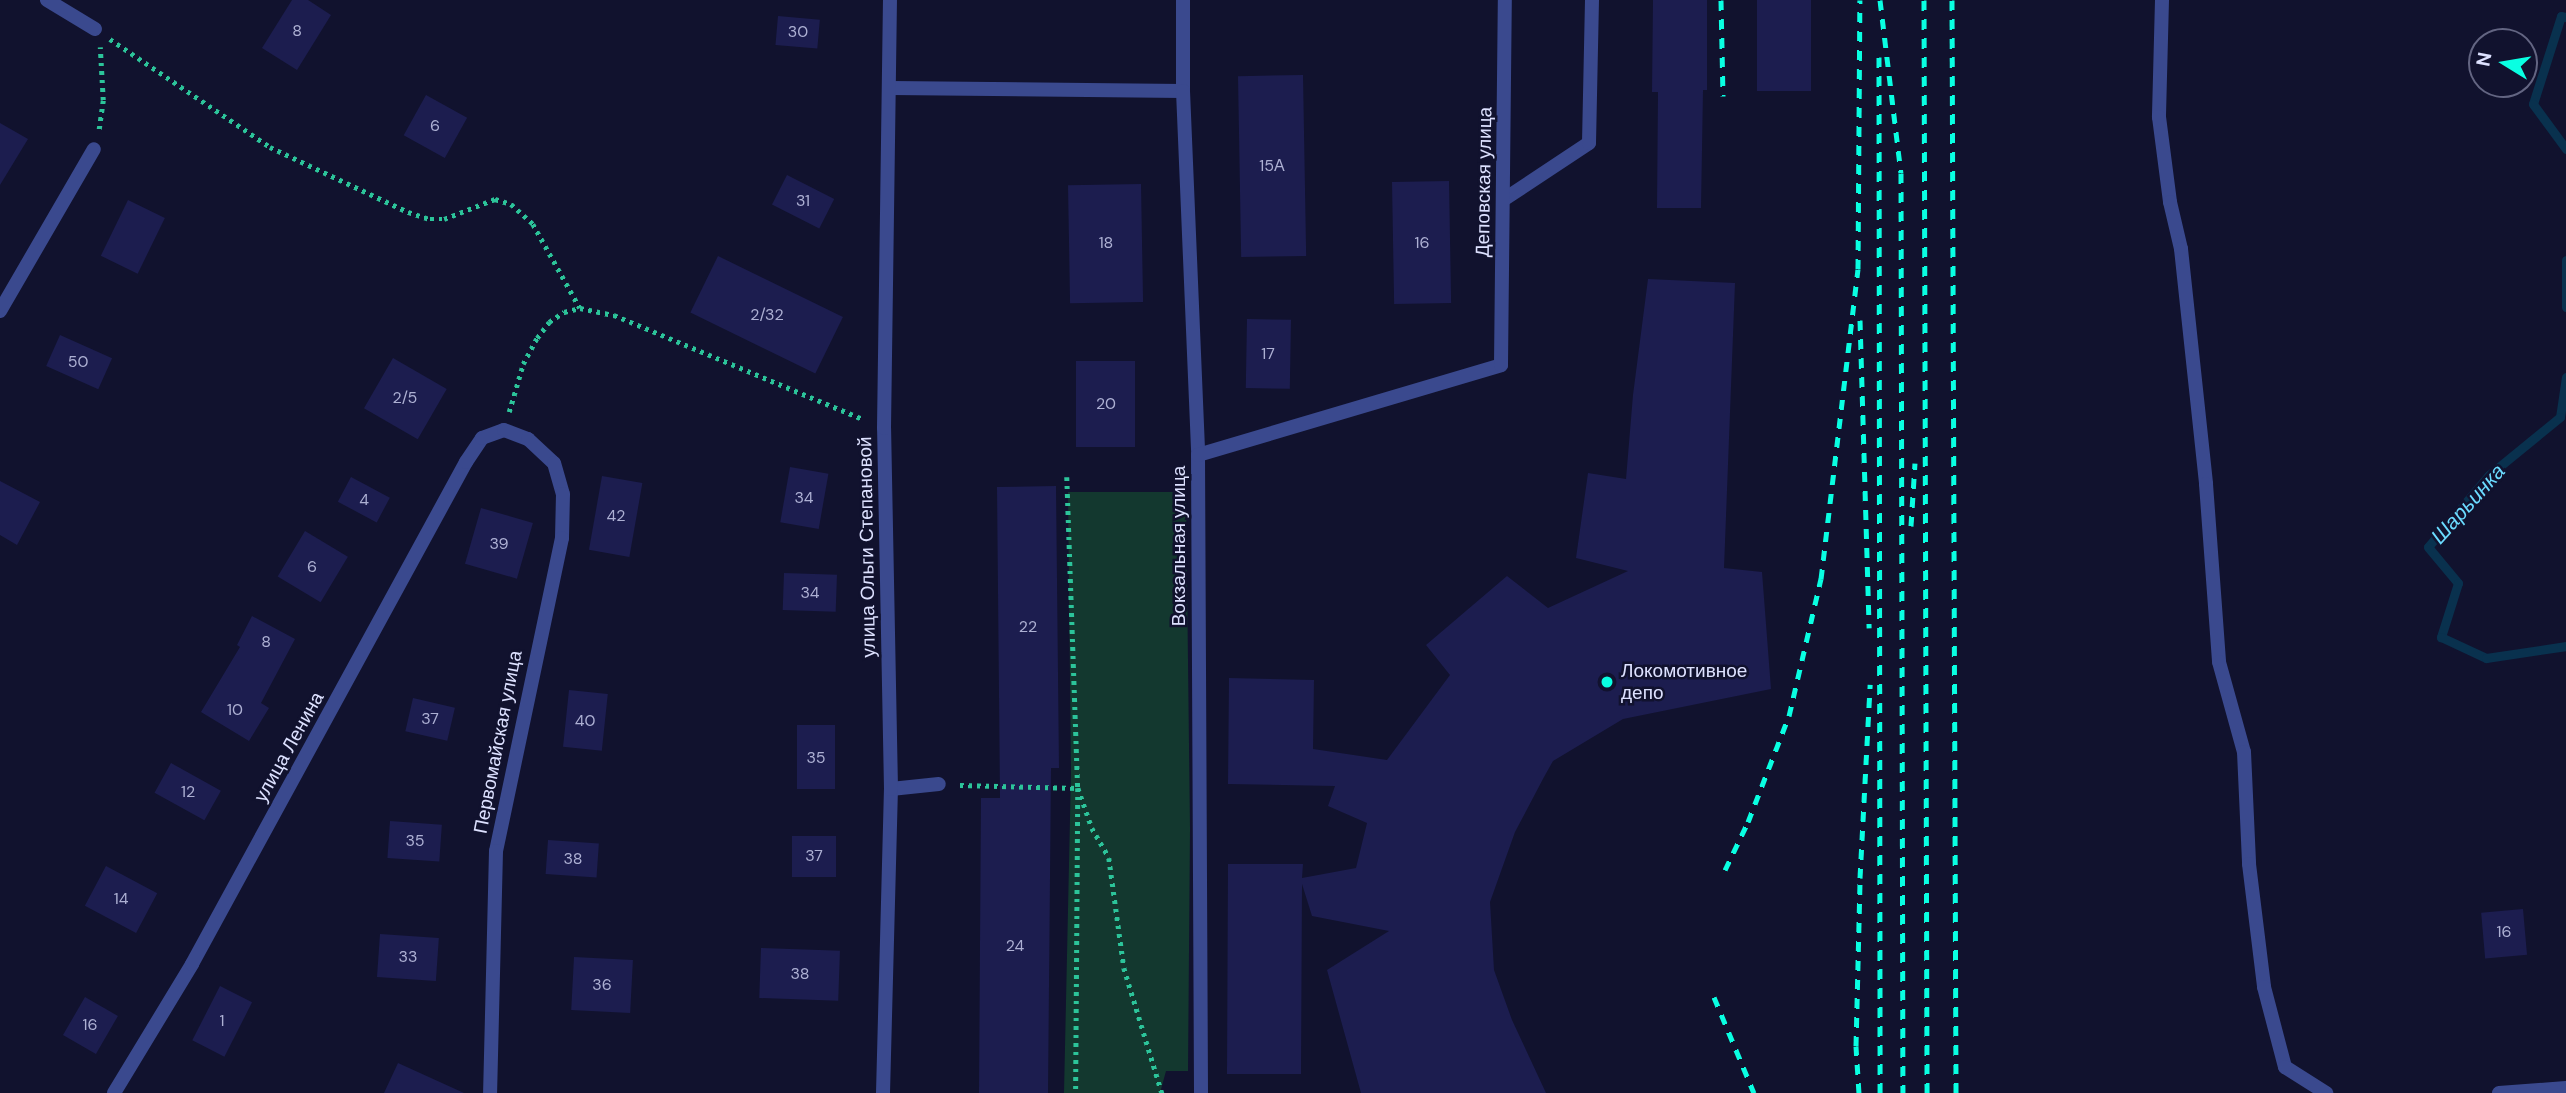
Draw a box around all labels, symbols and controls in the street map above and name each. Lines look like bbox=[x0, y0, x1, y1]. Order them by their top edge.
house number: 8 bbox=[292, 21, 302, 41]
house number: 30 bbox=[788, 22, 808, 42]
north arrow bbox=[2468, 28, 2538, 98]
text: N bbox=[2470, 50, 2497, 68]
street label: Деповская улица bbox=[1471, 107, 1497, 257]
house number: 6 bbox=[430, 116, 440, 136]
house number: 15А bbox=[1259, 156, 1285, 176]
house number: 31 bbox=[796, 191, 810, 211]
house number: 18 bbox=[1099, 233, 1113, 253]
house number: 16 bbox=[1414, 233, 1430, 253]
house number: 2/32 bbox=[750, 305, 784, 325]
house number: 17 bbox=[1261, 344, 1275, 364]
house number: 50 bbox=[68, 352, 88, 372]
house number: 2/5 bbox=[393, 388, 417, 408]
house number: 20 bbox=[1096, 394, 1116, 414]
street label: улица Ольги Степановой bbox=[854, 436, 880, 658]
water label: Шарьинка bbox=[2426, 459, 2510, 549]
street label: Вокзальная улица bbox=[1168, 466, 1190, 626]
house number: 34 bbox=[794, 488, 814, 508]
house number: 4 bbox=[359, 490, 369, 510]
house number: 42 bbox=[607, 506, 625, 526]
house number: 39 bbox=[489, 534, 509, 554]
house number: 6 bbox=[307, 557, 317, 577]
house number: 34 bbox=[800, 583, 820, 603]
house number: 22 bbox=[1019, 617, 1037, 637]
house number: 8 bbox=[261, 632, 271, 652]
street label: Первомайская улица bbox=[469, 649, 527, 835]
place label: Локомотивное депо bbox=[1621, 660, 1747, 704]
marker: Локомотивное депо bbox=[1599, 674, 1615, 690]
street label: улица Ленина bbox=[249, 688, 329, 806]
house number: 10 bbox=[227, 700, 243, 720]
house number: 37 bbox=[421, 709, 439, 729]
house number: 40 bbox=[575, 711, 595, 731]
house number: 35 bbox=[806, 748, 826, 768]
house number: 12 bbox=[181, 782, 195, 802]
house number: 35 bbox=[405, 831, 425, 851]
house number: 37 bbox=[805, 846, 823, 866]
house number: 38 bbox=[563, 849, 583, 869]
house number: 14 bbox=[114, 889, 128, 909]
house number: 16 bbox=[2496, 922, 2512, 942]
house number: 24 bbox=[1006, 936, 1024, 956]
house number: 33 bbox=[399, 947, 417, 967]
house number: 38 bbox=[790, 964, 810, 984]
house number: 36 bbox=[592, 975, 612, 995]
house number: 1 bbox=[220, 1011, 224, 1031]
house number: 16 bbox=[82, 1015, 98, 1035]

